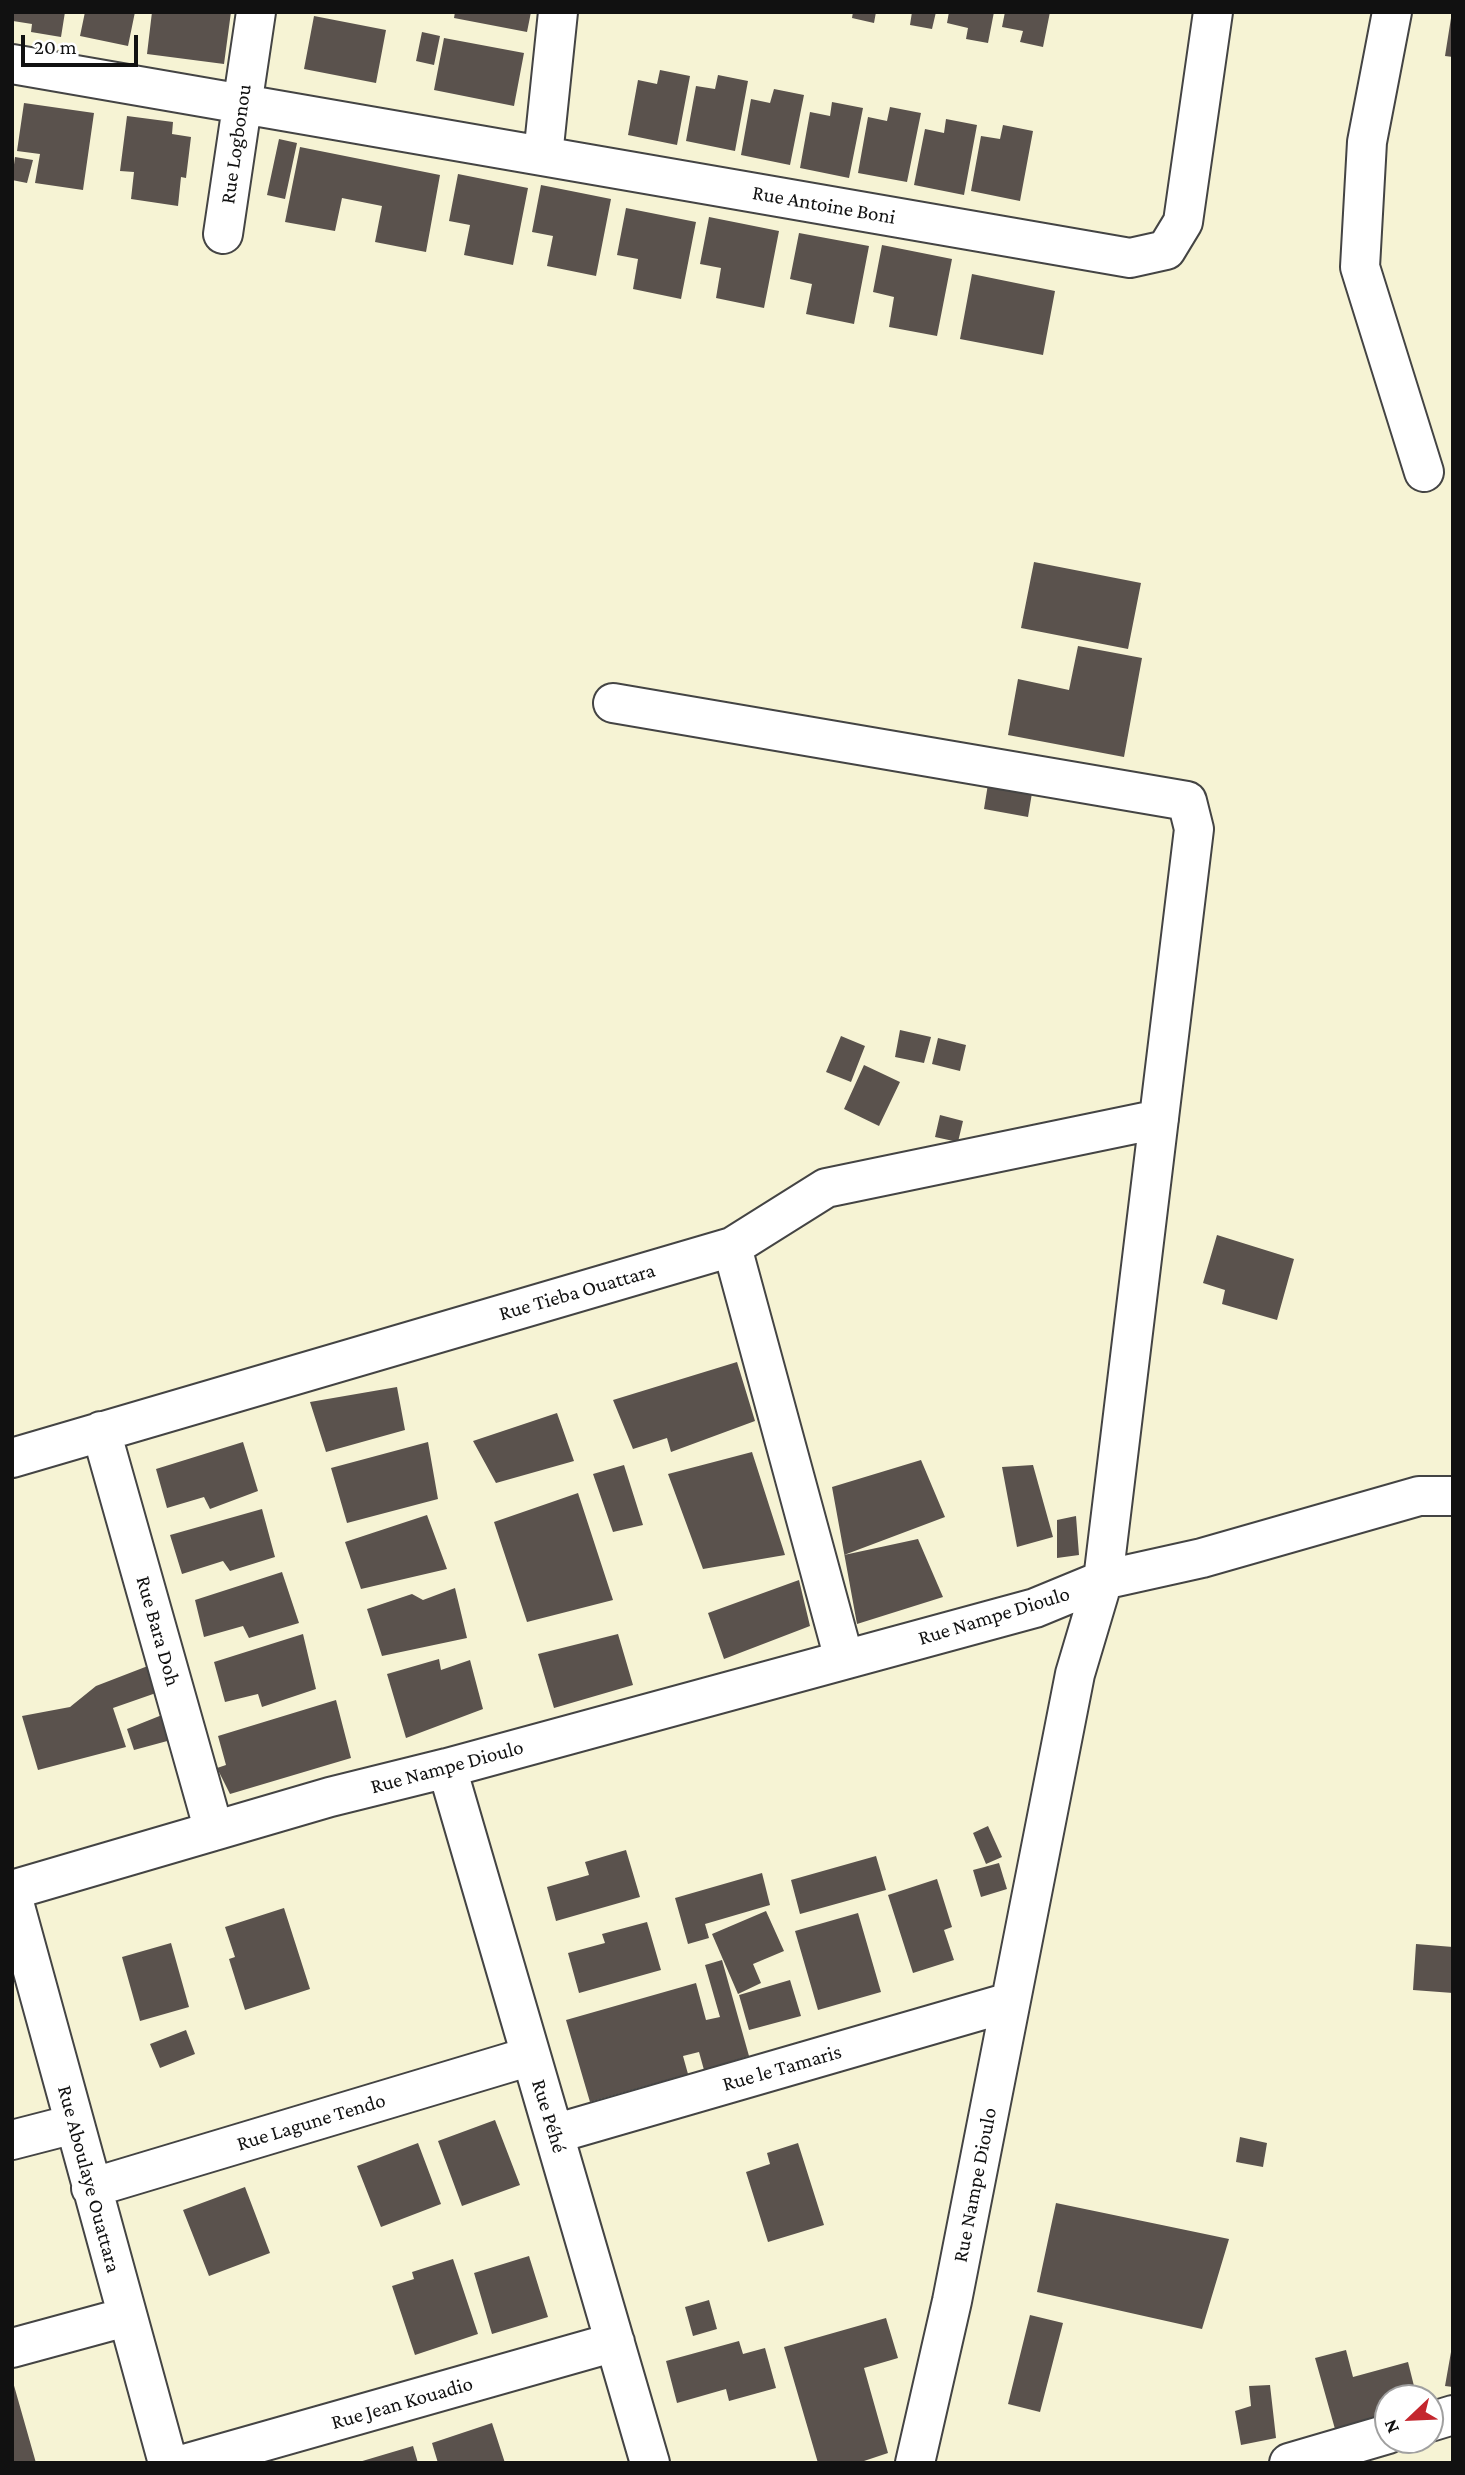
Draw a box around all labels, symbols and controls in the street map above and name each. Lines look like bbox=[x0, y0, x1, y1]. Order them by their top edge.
scale bar bbox=[24, 21, 142, 65]
text: 20 m bbox=[34, 35, 77, 59]
street label: Rue Logbonou bbox=[215, 82, 257, 206]
street label: Rue Antoine Boni bbox=[751, 180, 897, 230]
street label: Rue Tieba Ouattara bbox=[496, 1258, 658, 1326]
street label: Rue Bara Doh bbox=[130, 1573, 186, 1689]
street label: Rue Nampe Dioulo bbox=[915, 1581, 1073, 1651]
street label: Rue Nampe Dioulo bbox=[368, 1734, 526, 1800]
street label: Rue le Tamaris bbox=[720, 2039, 844, 2097]
street label: Rue Péhé bbox=[526, 2076, 572, 2156]
street label: Rue Aboulaye Ouattara bbox=[52, 2083, 126, 2275]
street label: Rue Lagune Tendo bbox=[234, 2087, 388, 2157]
street label: Rue Nampe Dioulo bbox=[948, 2105, 1002, 2265]
street label: Rue Jean Kouadio bbox=[328, 2371, 476, 2435]
north arrow bbox=[1374, 2384, 1444, 2454]
text: N bbox=[1379, 2417, 1403, 2437]

